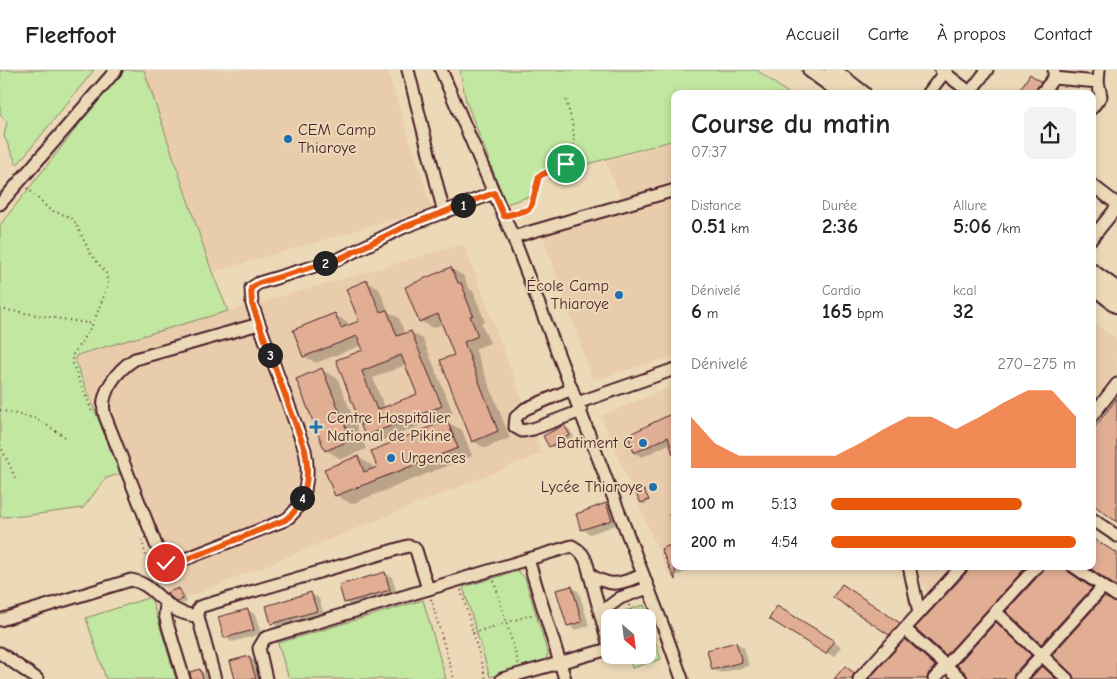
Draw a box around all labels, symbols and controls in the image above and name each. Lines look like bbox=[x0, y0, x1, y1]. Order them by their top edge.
text: Fleetfoot bbox=[25, 21, 116, 49]
text: Accueil bbox=[786, 24, 840, 45]
text: Carte bbox=[868, 24, 909, 45]
text: À propos bbox=[937, 24, 1006, 45]
text: Contact bbox=[1034, 24, 1092, 45]
button: share bbox=[1024, 107, 1076, 159]
text: Course du matin bbox=[691, 108, 891, 140]
place label: CEM Camp Thiaroye bbox=[298, 121, 376, 157]
marker: CEM Camp Thiaroye bbox=[282, 133, 294, 145]
pin bbox=[545, 143, 587, 185]
text: 07:37 bbox=[691, 143, 727, 161]
icon: arrive bbox=[552, 150, 580, 178]
pin: 1 bbox=[450, 192, 476, 218]
text: 1 bbox=[461, 197, 466, 214]
text: Distance bbox=[691, 197, 741, 214]
text: Durée bbox=[822, 197, 857, 214]
text: Allure bbox=[953, 197, 987, 214]
text: 0.51 bbox=[691, 214, 726, 238]
text: 2:36 bbox=[822, 214, 858, 238]
text: 5:06 bbox=[953, 214, 992, 238]
text: km bbox=[726, 220, 749, 237]
text: /km bbox=[992, 220, 1021, 237]
pin: 2 bbox=[312, 250, 338, 276]
text: 2 bbox=[322, 255, 329, 272]
place label: École Camp Thiaroye bbox=[527, 276, 609, 313]
text: Dénivelé bbox=[691, 282, 740, 299]
text: Cardio bbox=[822, 282, 861, 299]
text: kcal bbox=[953, 282, 977, 299]
marker: École Camp Thiaroye bbox=[613, 289, 625, 301]
text: 6 bbox=[691, 299, 702, 323]
text: 165 bbox=[822, 299, 852, 323]
text: 32 bbox=[953, 299, 974, 323]
text: m bbox=[702, 305, 718, 322]
text: bpm bbox=[852, 305, 884, 322]
pin: 3 bbox=[258, 342, 282, 368]
text: 3 bbox=[267, 347, 274, 364]
text: Dénivelé bbox=[691, 355, 747, 373]
text: 270–275 m bbox=[998, 355, 1076, 373]
place label: Centre Hospitalier National de Pikine bbox=[327, 409, 451, 445]
marker: Centre Hospitalier National de Pikine bbox=[309, 420, 323, 434]
place label: Batiment C bbox=[557, 434, 633, 452]
marker: Batiment C bbox=[637, 437, 649, 449]
place label: Urgences bbox=[401, 449, 466, 467]
marker: Urgences bbox=[385, 452, 397, 464]
place label: Lycée Thiaroye bbox=[541, 478, 643, 496]
marker: Lycée Thiaroye bbox=[647, 481, 659, 493]
pin: 4 bbox=[290, 486, 314, 510]
text: 4 bbox=[299, 490, 306, 507]
text: 100 m bbox=[691, 495, 734, 513]
text: 5:13 bbox=[771, 495, 797, 513]
text: 200 m bbox=[691, 533, 736, 551]
text: 4:54 bbox=[771, 533, 798, 551]
pin bbox=[145, 542, 187, 584]
icon: check bbox=[152, 549, 180, 577]
north arrow bbox=[601, 609, 656, 664]
map controls bbox=[601, 609, 656, 664]

